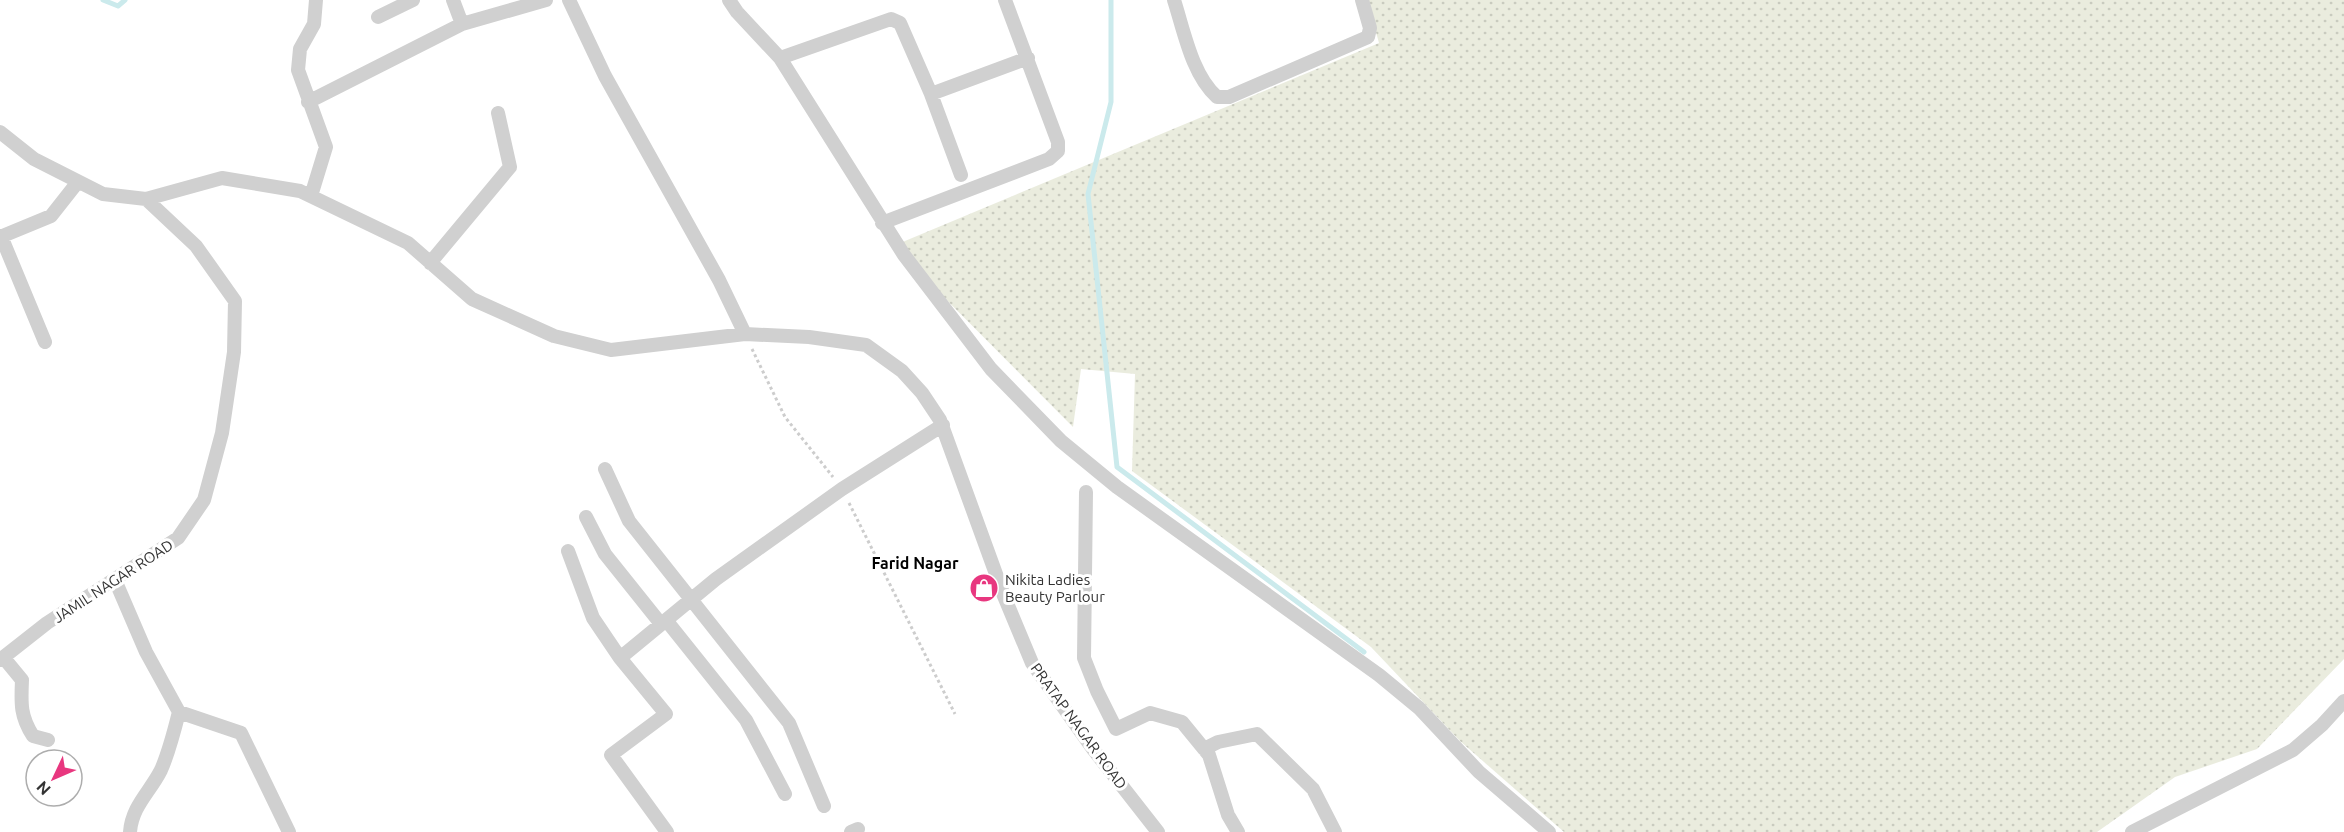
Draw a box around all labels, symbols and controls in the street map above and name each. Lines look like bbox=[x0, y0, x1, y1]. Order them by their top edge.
street label: JAMIL NAGAR ROAD bbox=[50, 536, 176, 626]
district label: Farid Nagar bbox=[872, 554, 959, 572]
place label: Nikita Ladies Beauty Parlour bbox=[1005, 571, 1105, 605]
shop icon: Nikita Ladies Beauty Parlour bbox=[968, 572, 1000, 604]
street label: PRATAP NAGAR ROAD bbox=[1028, 660, 1130, 792]
north arrow bbox=[24, 748, 84, 808]
text: N bbox=[33, 778, 54, 799]

